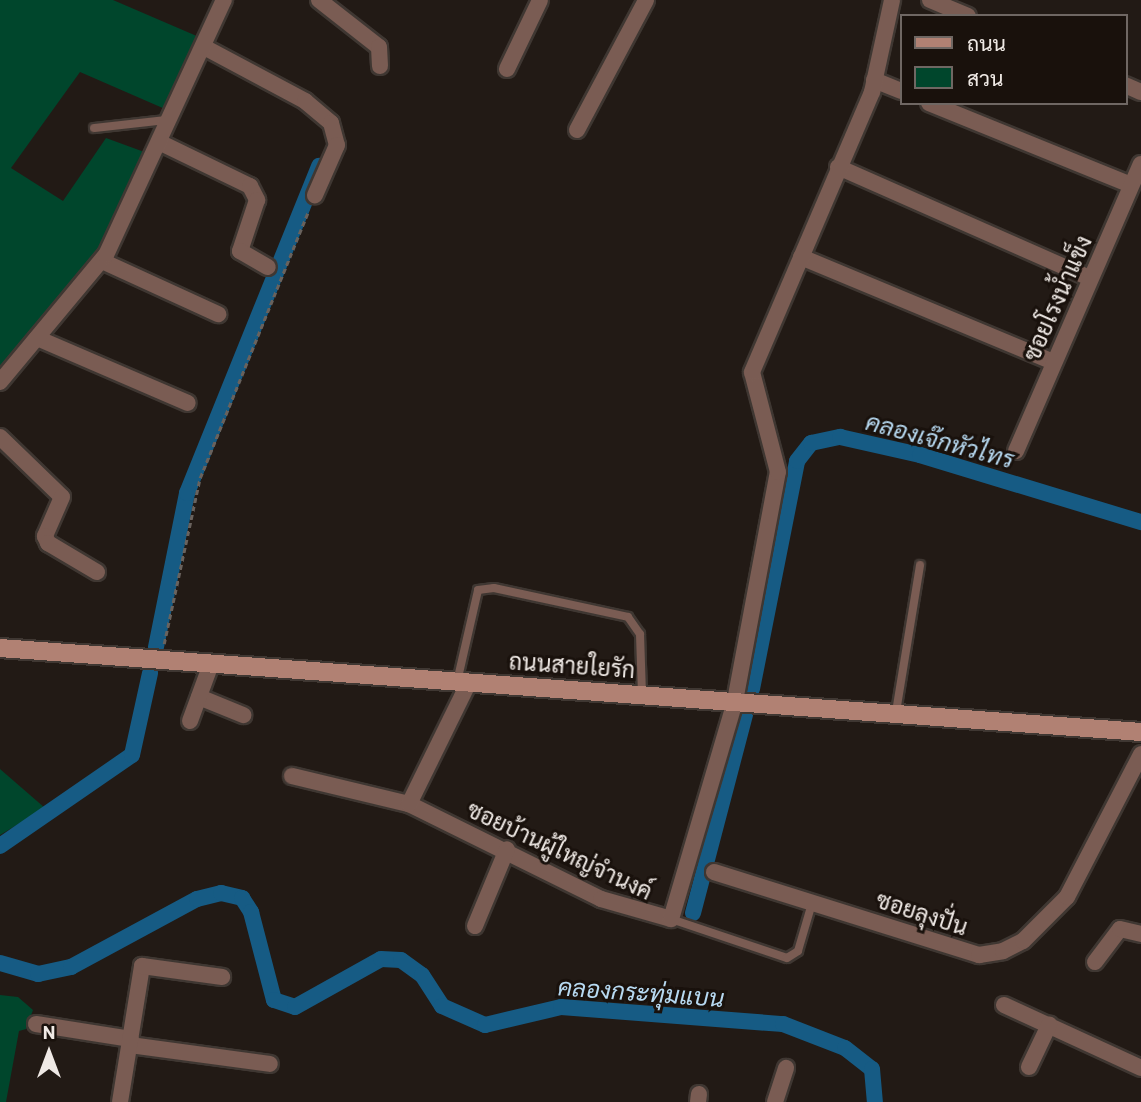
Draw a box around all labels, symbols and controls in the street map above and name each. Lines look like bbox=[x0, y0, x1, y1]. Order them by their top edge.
legend bbox=[900, 14, 1127, 105]
text: ถนน bbox=[967, 30, 1006, 55]
text: สวน bbox=[967, 65, 1003, 90]
street label: ซอยโรงน้ำแข็ง bbox=[1017, 231, 1097, 365]
water label: คลองเจ๊กหัวไทร bbox=[863, 406, 1017, 474]
street label: ถนนสายใยรัก bbox=[508, 647, 636, 683]
street label: ซอยบ้านผู้ใหญ่จำนงค์ bbox=[463, 795, 657, 905]
street label: ซอยลุงปั่น bbox=[873, 885, 971, 941]
water label: คลองกระทุ่มแบน bbox=[557, 972, 725, 1012]
north arrow bbox=[14, 1018, 84, 1088]
text: N bbox=[43, 1020, 55, 1043]

